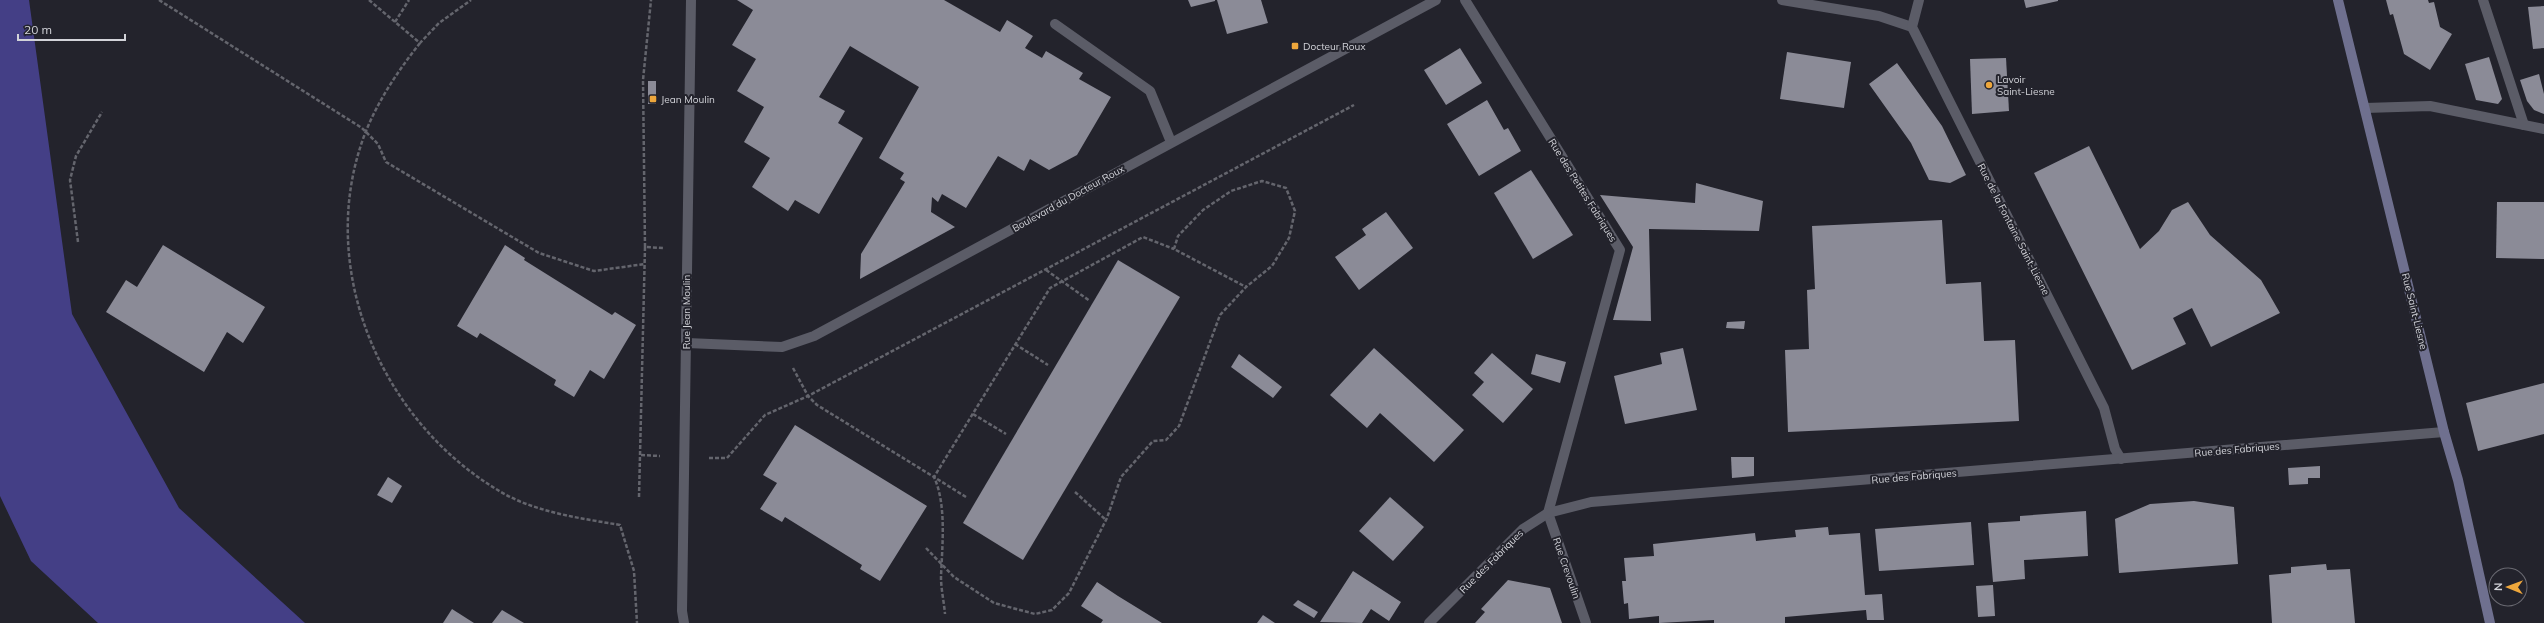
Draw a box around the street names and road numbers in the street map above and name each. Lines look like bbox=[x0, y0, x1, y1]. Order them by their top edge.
street label: Rue des Petites Fabriques bbox=[1545, 136, 1620, 244]
street label: Rue de la Fontaine Saint-Liesne bbox=[1975, 161, 2053, 297]
street label: Boulevard du Docteur Roux bbox=[1010, 162, 1127, 235]
street label: Rue Saint-Liesne bbox=[2399, 272, 2430, 351]
street label: Rue Jean Moulin bbox=[680, 275, 693, 349]
street label: Rue des Fabriques bbox=[2194, 439, 2280, 460]
street label: Rue des Fabriques bbox=[1871, 466, 1957, 487]
street label: Rue des Fabriques bbox=[1457, 527, 1526, 596]
street label: Rue Crevoulin bbox=[1550, 536, 1583, 601]

